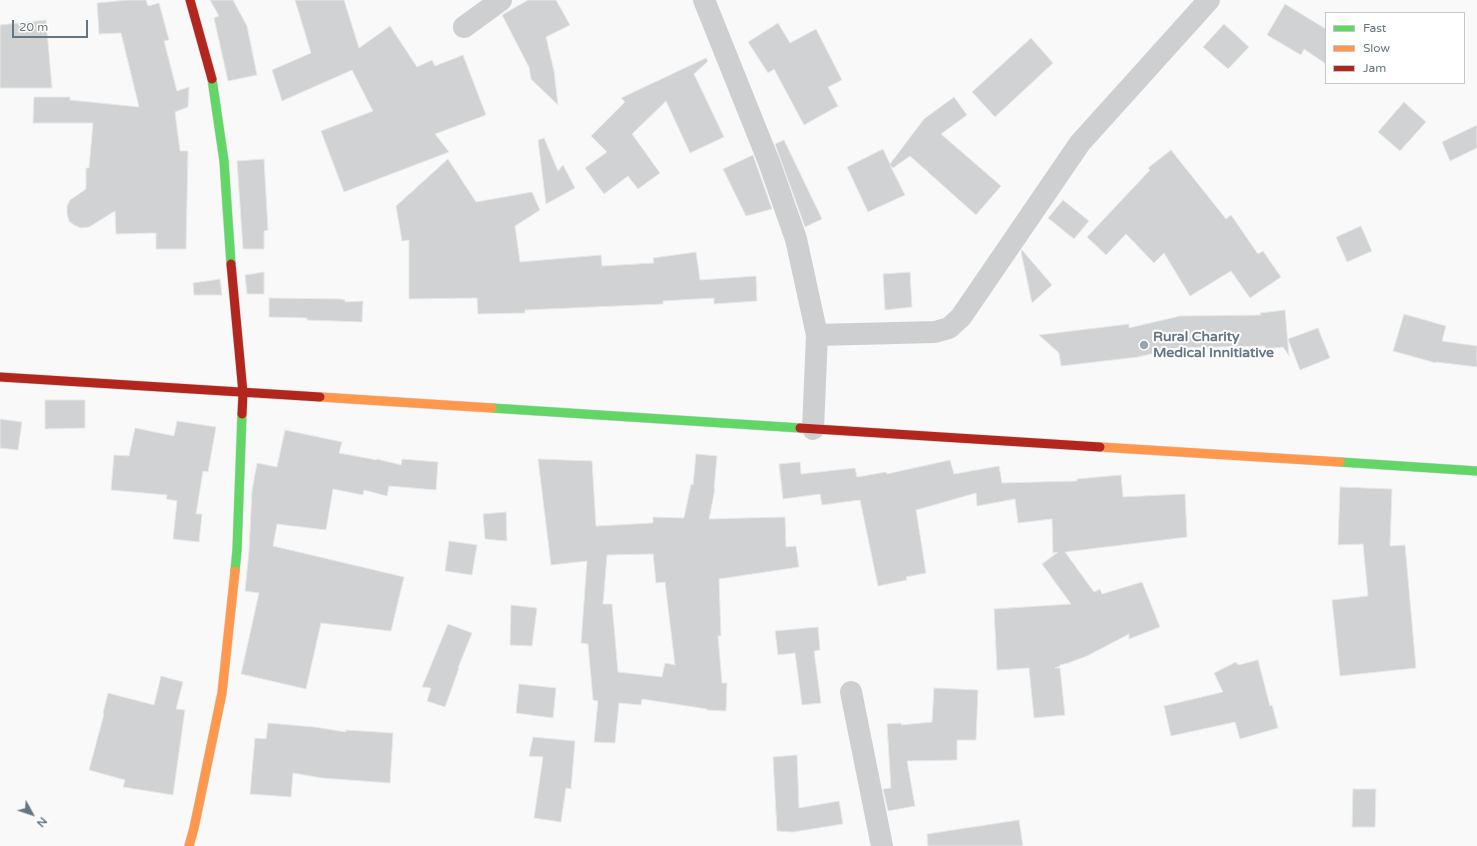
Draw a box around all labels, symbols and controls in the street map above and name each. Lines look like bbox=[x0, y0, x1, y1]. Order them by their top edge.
scale bar bbox=[14, 12, 90, 38]
legend bbox=[1325, 12, 1465, 84]
text: 20 m bbox=[19, 20, 48, 34]
text: Fast bbox=[1363, 21, 1386, 35]
text: Slow bbox=[1363, 41, 1390, 55]
text: Jam bbox=[1363, 61, 1386, 75]
place label: Rural Charity Medical Innitiative bbox=[1153, 329, 1274, 362]
marker: Rural Charity Medical Innitiative bbox=[1138, 339, 1150, 351]
north arrow bbox=[12, 794, 52, 834]
text: N bbox=[34, 814, 49, 830]

